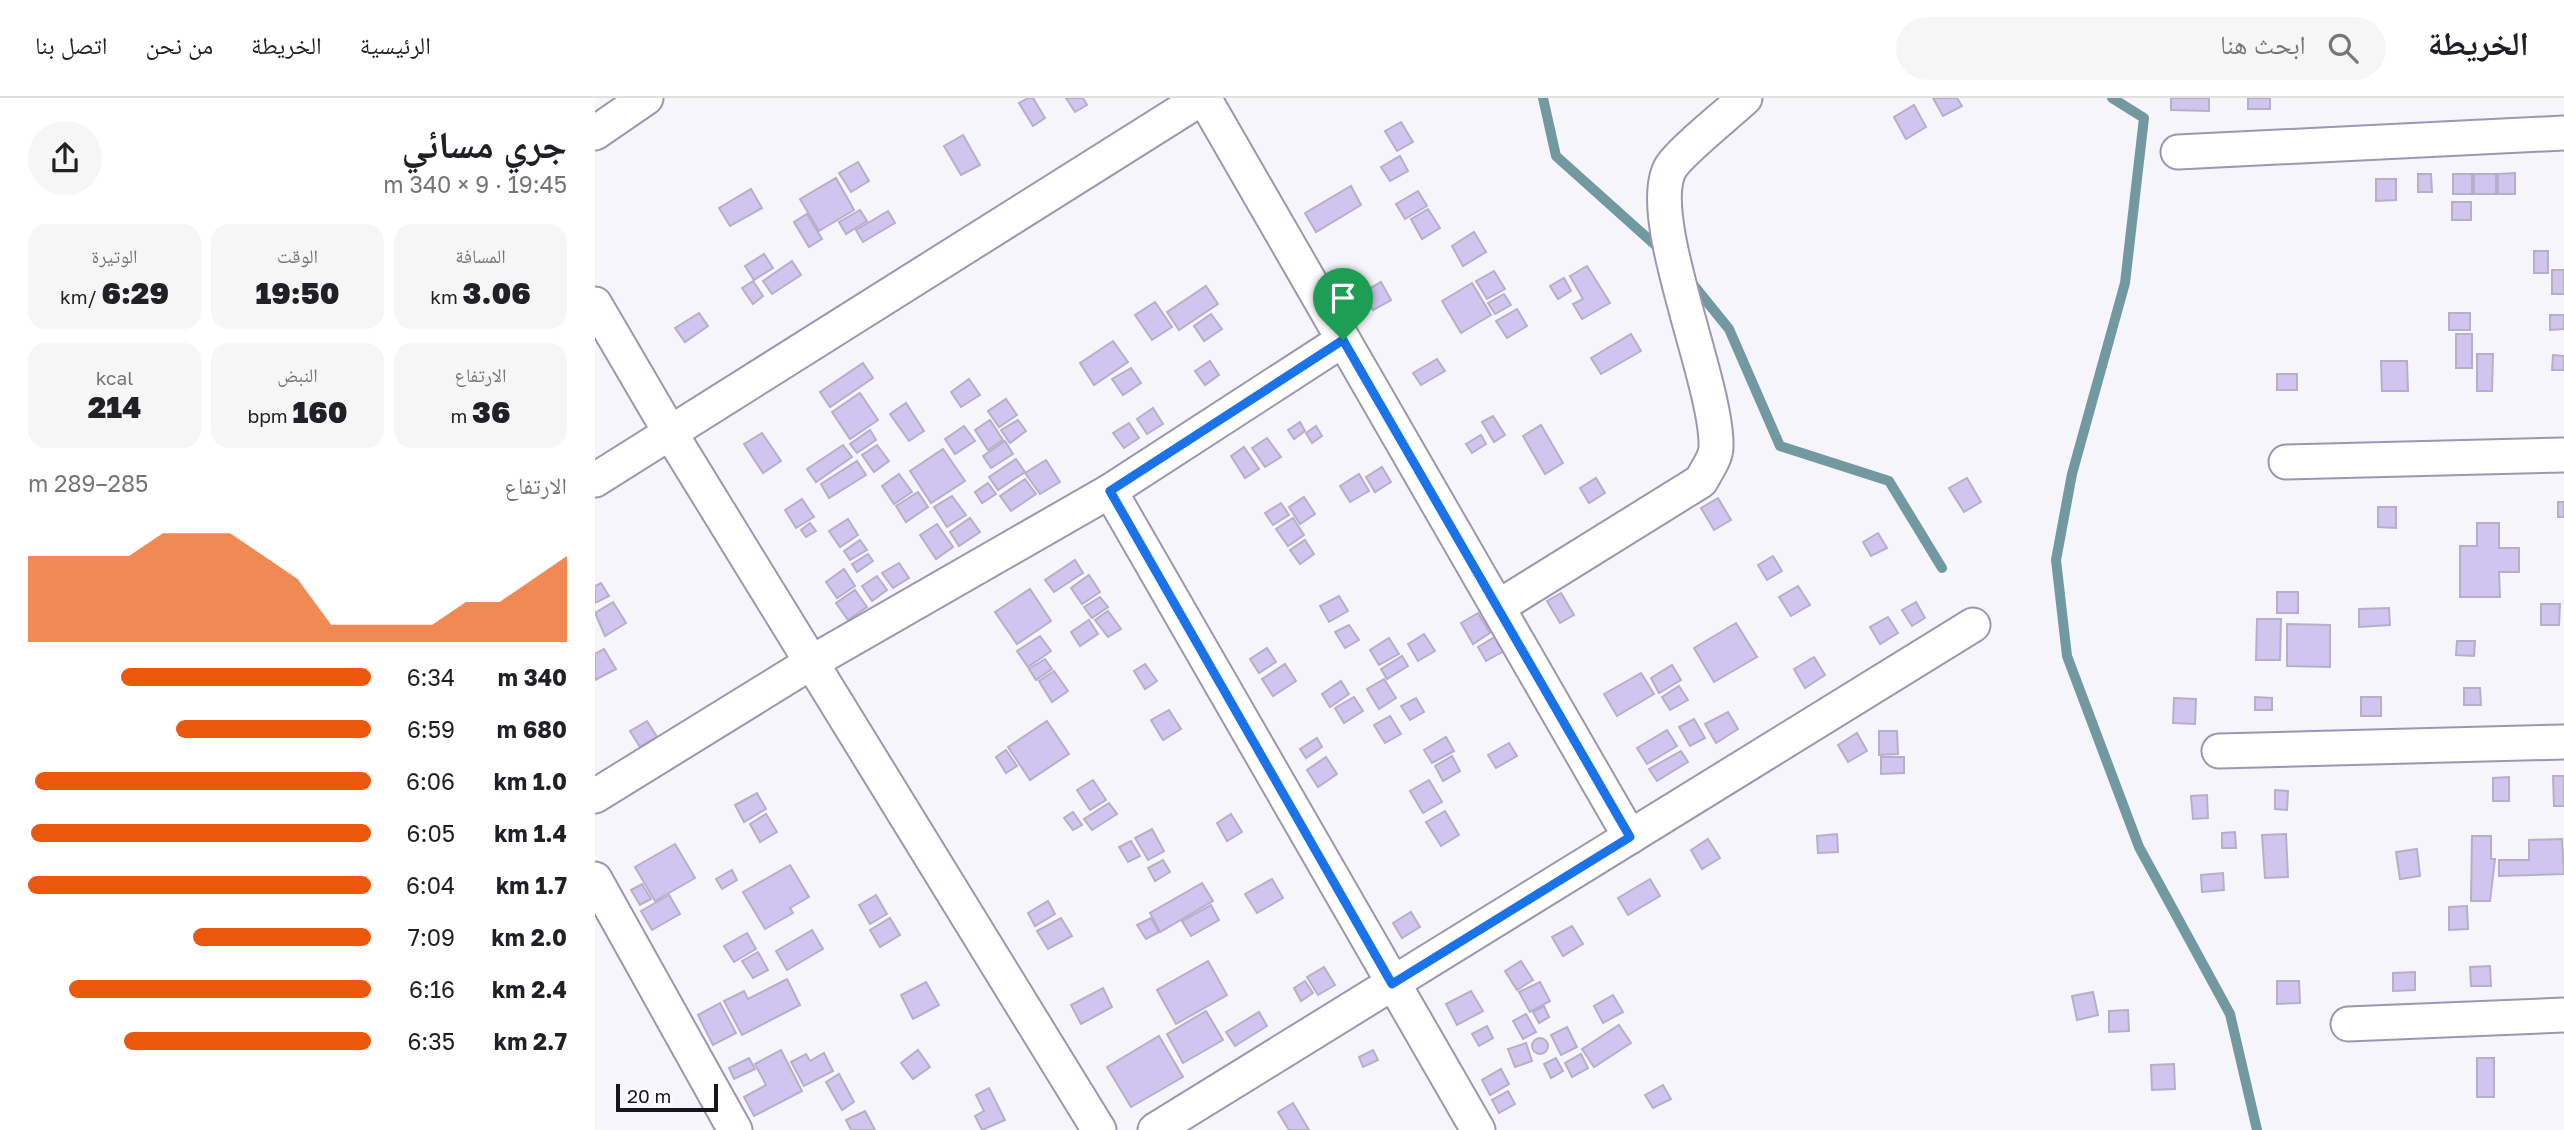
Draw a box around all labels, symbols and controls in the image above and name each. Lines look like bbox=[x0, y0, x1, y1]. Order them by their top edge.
search box bbox=[1896, 17, 2386, 80]
text: الخريطة bbox=[2428, 23, 2529, 62]
text: ابحث هنا bbox=[2220, 29, 2306, 60]
icon: search bbox=[2324, 29, 2362, 67]
text: اتصل بنا bbox=[35, 30, 107, 59]
text: من نحن bbox=[145, 30, 213, 59]
text: الخريطة bbox=[251, 30, 322, 59]
text: الرئيسية bbox=[360, 30, 431, 59]
button: share bbox=[28, 121, 102, 195]
text: جري مسائي bbox=[402, 121, 567, 166]
text: 19:45 · 9 × 340 m bbox=[383, 170, 567, 198]
text: الوتيرة bbox=[91, 244, 138, 267]
text: الوقت bbox=[277, 244, 318, 267]
text: المسافة bbox=[455, 244, 506, 267]
pin bbox=[1313, 268, 1373, 340]
text: 6:29 bbox=[101, 275, 169, 311]
text: 19:50 bbox=[256, 275, 339, 311]
text: 3.06 bbox=[463, 275, 531, 311]
icon: arrive bbox=[1324, 279, 1362, 317]
text: /km bbox=[60, 285, 101, 308]
text: km bbox=[430, 285, 463, 308]
text: النبض bbox=[277, 363, 318, 386]
text: الارتفاع bbox=[455, 363, 506, 386]
text: kcal bbox=[96, 366, 133, 389]
text: 214 bbox=[88, 389, 141, 425]
text: 160 bbox=[292, 394, 348, 430]
text: 36 bbox=[472, 394, 511, 430]
text: bpm bbox=[247, 404, 292, 427]
text: m bbox=[451, 404, 472, 427]
text: 285–289 m bbox=[28, 469, 148, 497]
text: الارتفاع bbox=[504, 471, 567, 499]
text: 6:34 bbox=[407, 663, 455, 691]
text: 340 m bbox=[498, 663, 567, 691]
text: 6:59 bbox=[407, 715, 455, 743]
text: 680 m bbox=[497, 715, 567, 743]
text: 6:06 bbox=[406, 767, 455, 795]
text: 1.0 km bbox=[494, 767, 567, 795]
text: 6:05 bbox=[407, 819, 455, 847]
text: 1.4 km bbox=[494, 819, 567, 847]
text: 6:04 bbox=[406, 871, 455, 899]
text: 1.7 km bbox=[496, 871, 567, 899]
text: 7:09 bbox=[408, 923, 455, 951]
text: 2.0 km bbox=[491, 923, 567, 951]
text: 6:16 bbox=[409, 975, 455, 1003]
text: 2.4 km bbox=[492, 975, 567, 1003]
text: 6:35 bbox=[407, 1027, 455, 1055]
text: 2.7 km bbox=[494, 1027, 567, 1055]
scale bar bbox=[616, 1081, 717, 1113]
text: 20 m bbox=[627, 1084, 671, 1107]

